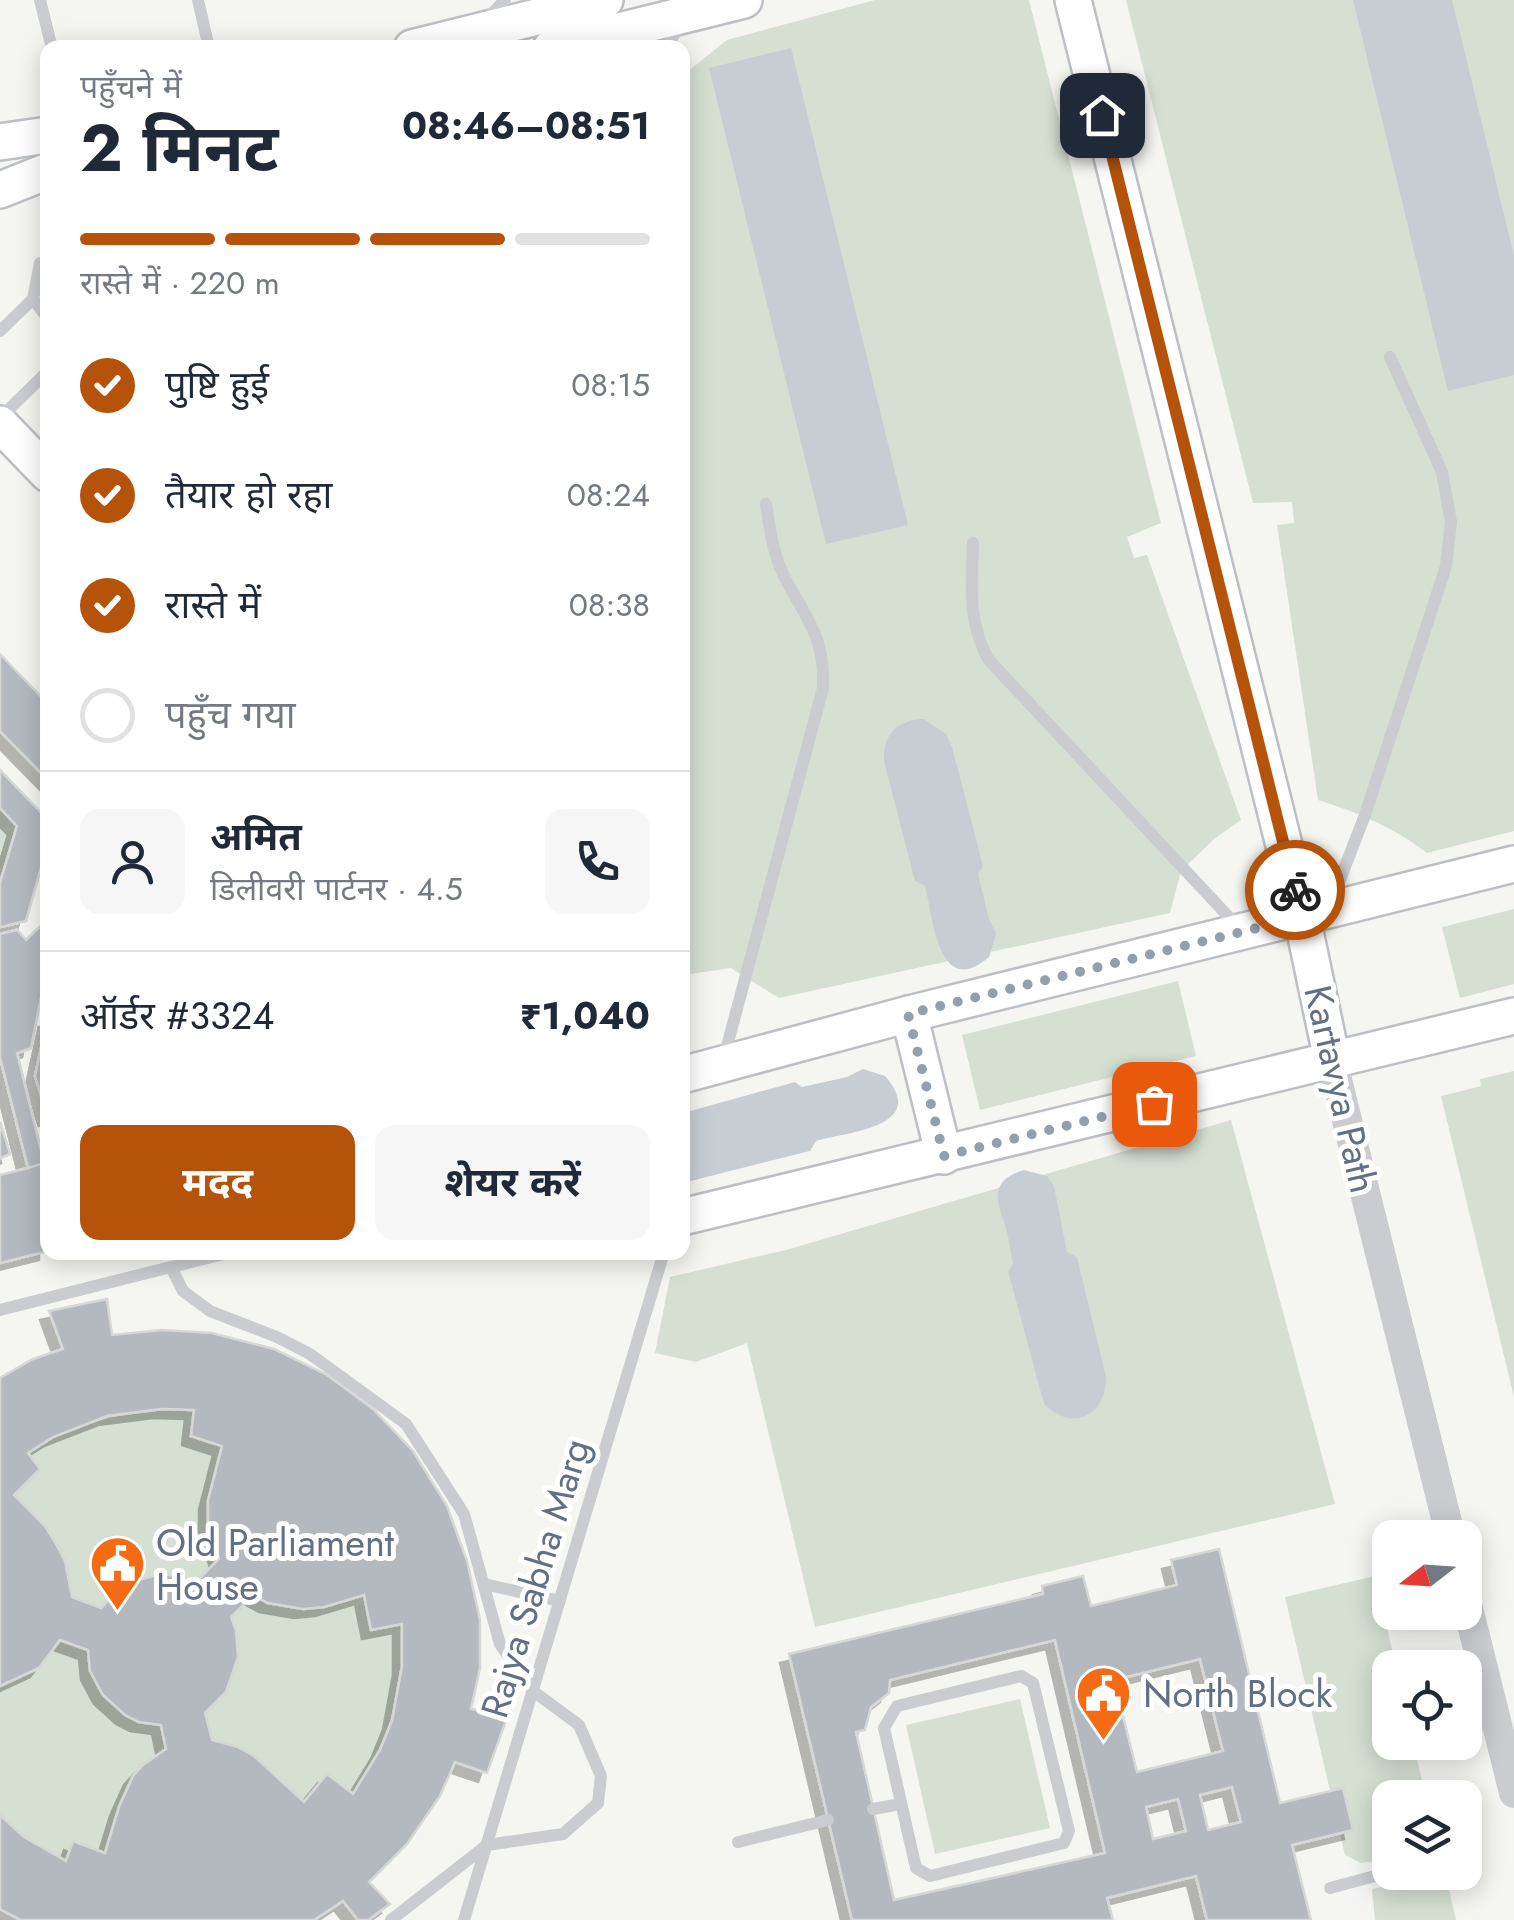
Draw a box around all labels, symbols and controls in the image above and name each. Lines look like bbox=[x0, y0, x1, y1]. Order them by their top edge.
text: पहुँचने में bbox=[80, 64, 182, 110]
pin bbox=[1060, 73, 1145, 158]
icon: home bbox=[1075, 88, 1130, 143]
text: 08:46–08:51 bbox=[402, 98, 650, 153]
text: 2 मिनट bbox=[80, 101, 279, 195]
text: रास्ते में · 220 m bbox=[80, 260, 280, 306]
text: पुष्टि हुई bbox=[165, 357, 269, 412]
icon: check bbox=[80, 358, 135, 413]
text: 08:15 bbox=[571, 362, 650, 408]
text: तैयार हो रहा bbox=[165, 467, 332, 522]
icon: check bbox=[80, 468, 135, 523]
text: 08:24 bbox=[567, 472, 650, 518]
text: रास्ते में bbox=[165, 577, 261, 632]
icon: check bbox=[80, 578, 135, 633]
text: 08:38 bbox=[569, 582, 650, 628]
text: पहुँच गया bbox=[165, 687, 296, 742]
button: person bbox=[80, 809, 185, 914]
text: अमित bbox=[210, 809, 302, 864]
button: phone bbox=[545, 809, 650, 914]
courier bbox=[1245, 840, 1345, 940]
icon: bike bbox=[1268, 863, 1323, 918]
text: डिलीवरी पार्टनर · 4.5 bbox=[210, 866, 463, 912]
street label: Kartavya Path bbox=[1290, 980, 1392, 1198]
text: ऑर्डर #3324 bbox=[80, 988, 274, 1043]
text: ₹1,040 bbox=[520, 988, 650, 1043]
pin bbox=[1112, 1062, 1197, 1147]
icon: bag bbox=[1127, 1077, 1182, 1132]
button: मदद bbox=[80, 1125, 355, 1240]
button: शेयर करें bbox=[375, 1125, 650, 1240]
street label: Rajya Sabha Marg bbox=[466, 1432, 604, 1724]
place label: Old Parliament House bbox=[156, 1515, 394, 1614]
north arrow bbox=[1372, 1520, 1482, 1630]
map controls bbox=[1372, 1520, 1482, 1890]
public building icon: Old Parliament House bbox=[87, 1534, 147, 1613]
button: locate bbox=[1372, 1650, 1482, 1760]
public building icon: North Block bbox=[1074, 1663, 1134, 1742]
place label: North Block bbox=[1143, 1666, 1333, 1721]
button: layers bbox=[1372, 1780, 1482, 1890]

